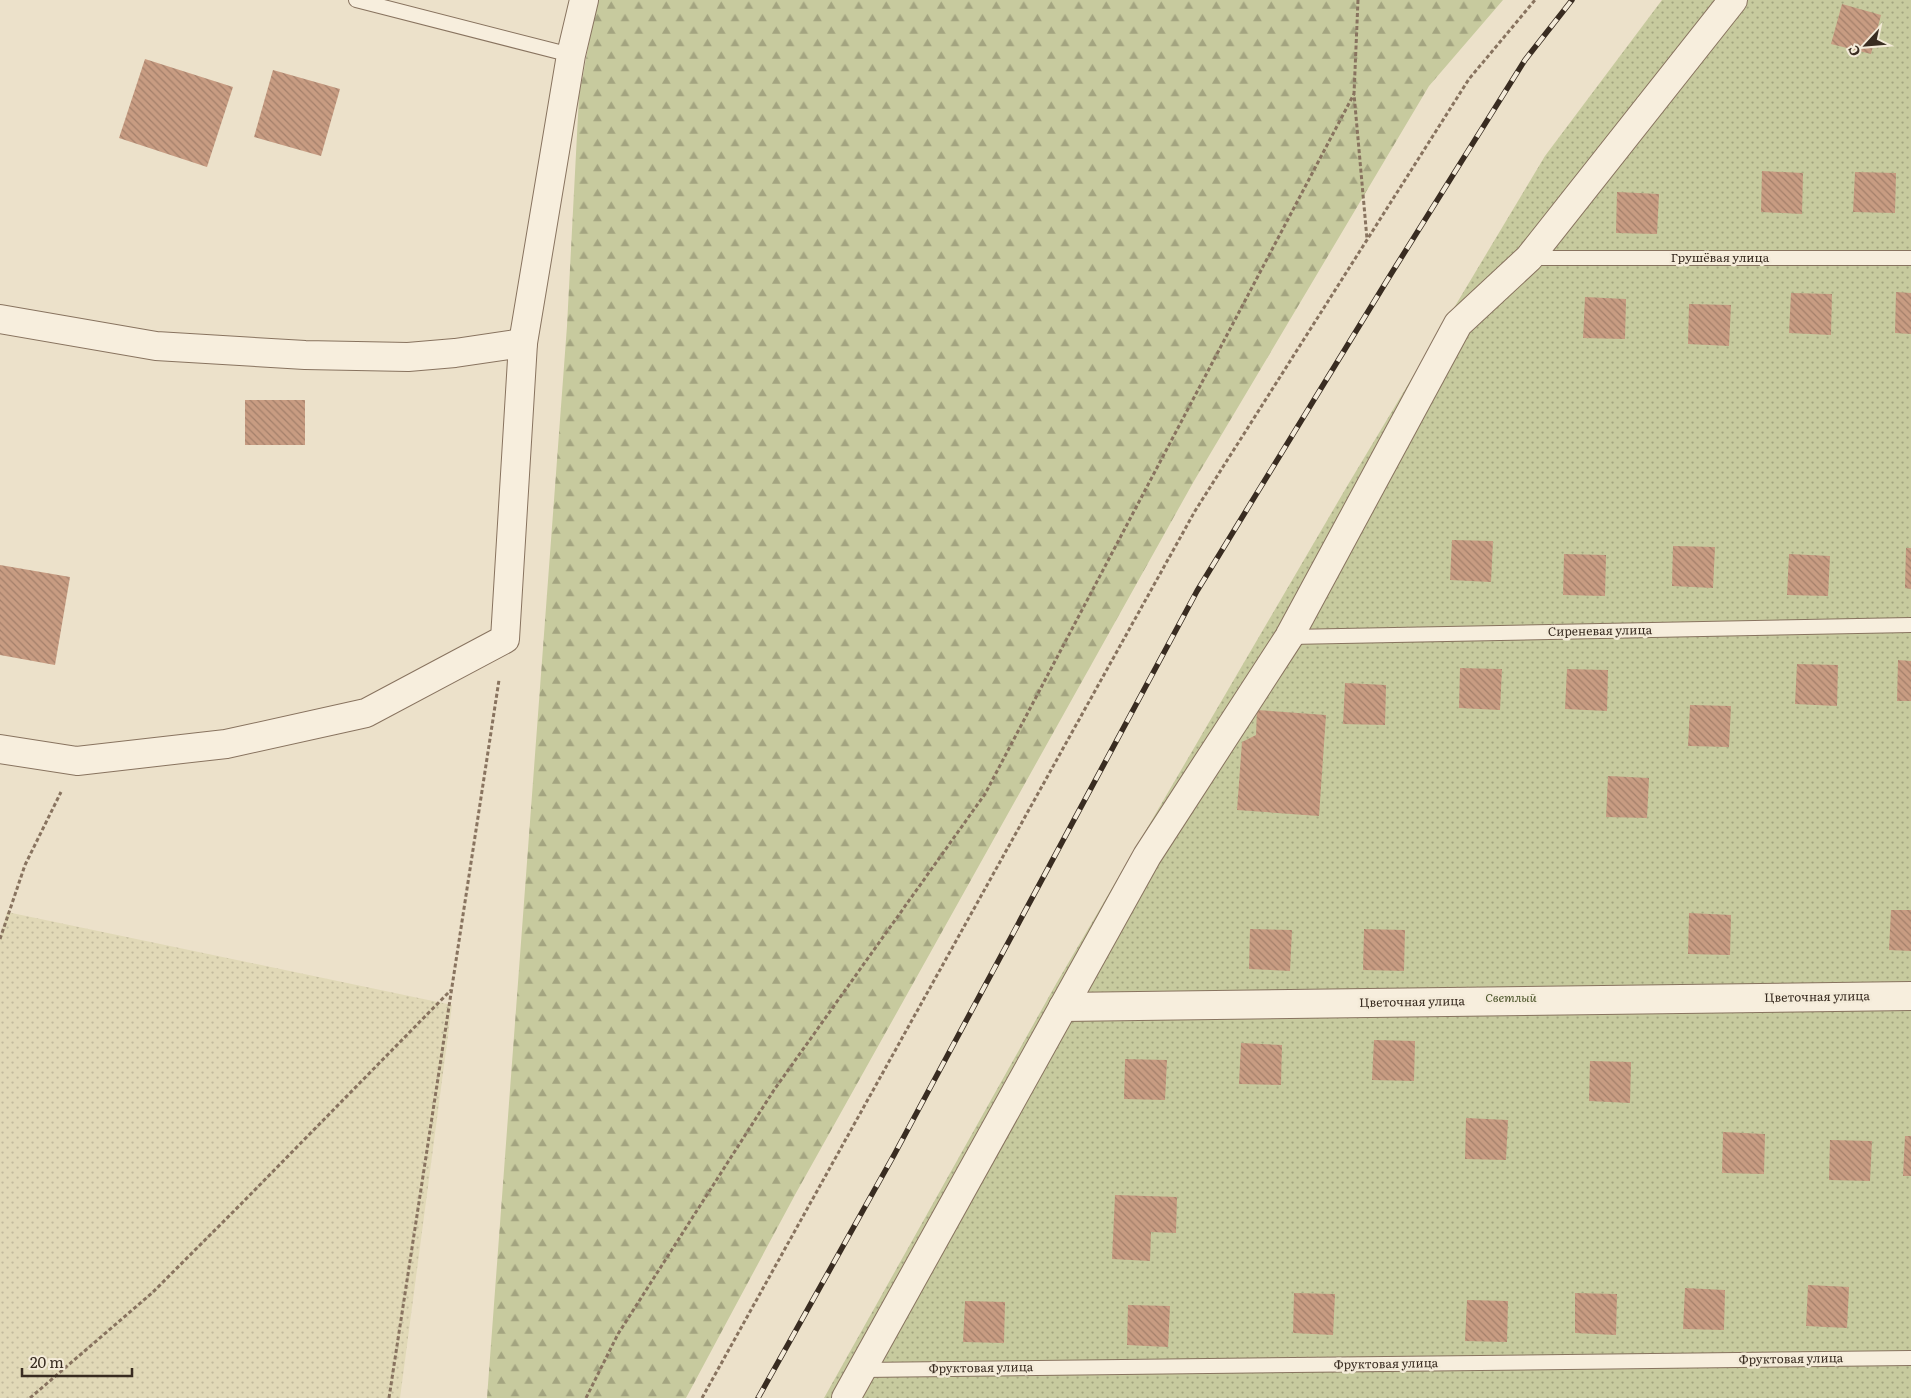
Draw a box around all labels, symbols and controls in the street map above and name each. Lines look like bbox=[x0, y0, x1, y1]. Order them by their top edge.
north arrow bbox=[1841, 20, 1891, 70]
text: С bbox=[1842, 42, 1865, 60]
street label: Грушёвая улица bbox=[1671, 248, 1770, 266]
street label: Сиреневая улица bbox=[1548, 620, 1653, 640]
street label: Цветочная улица bbox=[1764, 986, 1871, 1006]
park label: Светлый bbox=[1485, 988, 1538, 1006]
street label: Цветочная улица bbox=[1359, 991, 1466, 1011]
scale bar bbox=[22, 1346, 132, 1378]
street label: Фруктовая улица bbox=[1739, 1348, 1844, 1368]
text: 20 m bbox=[30, 1350, 64, 1373]
street label: Фруктовая улица bbox=[1334, 1353, 1439, 1373]
street label: Фруктовая улица bbox=[929, 1357, 1034, 1377]

